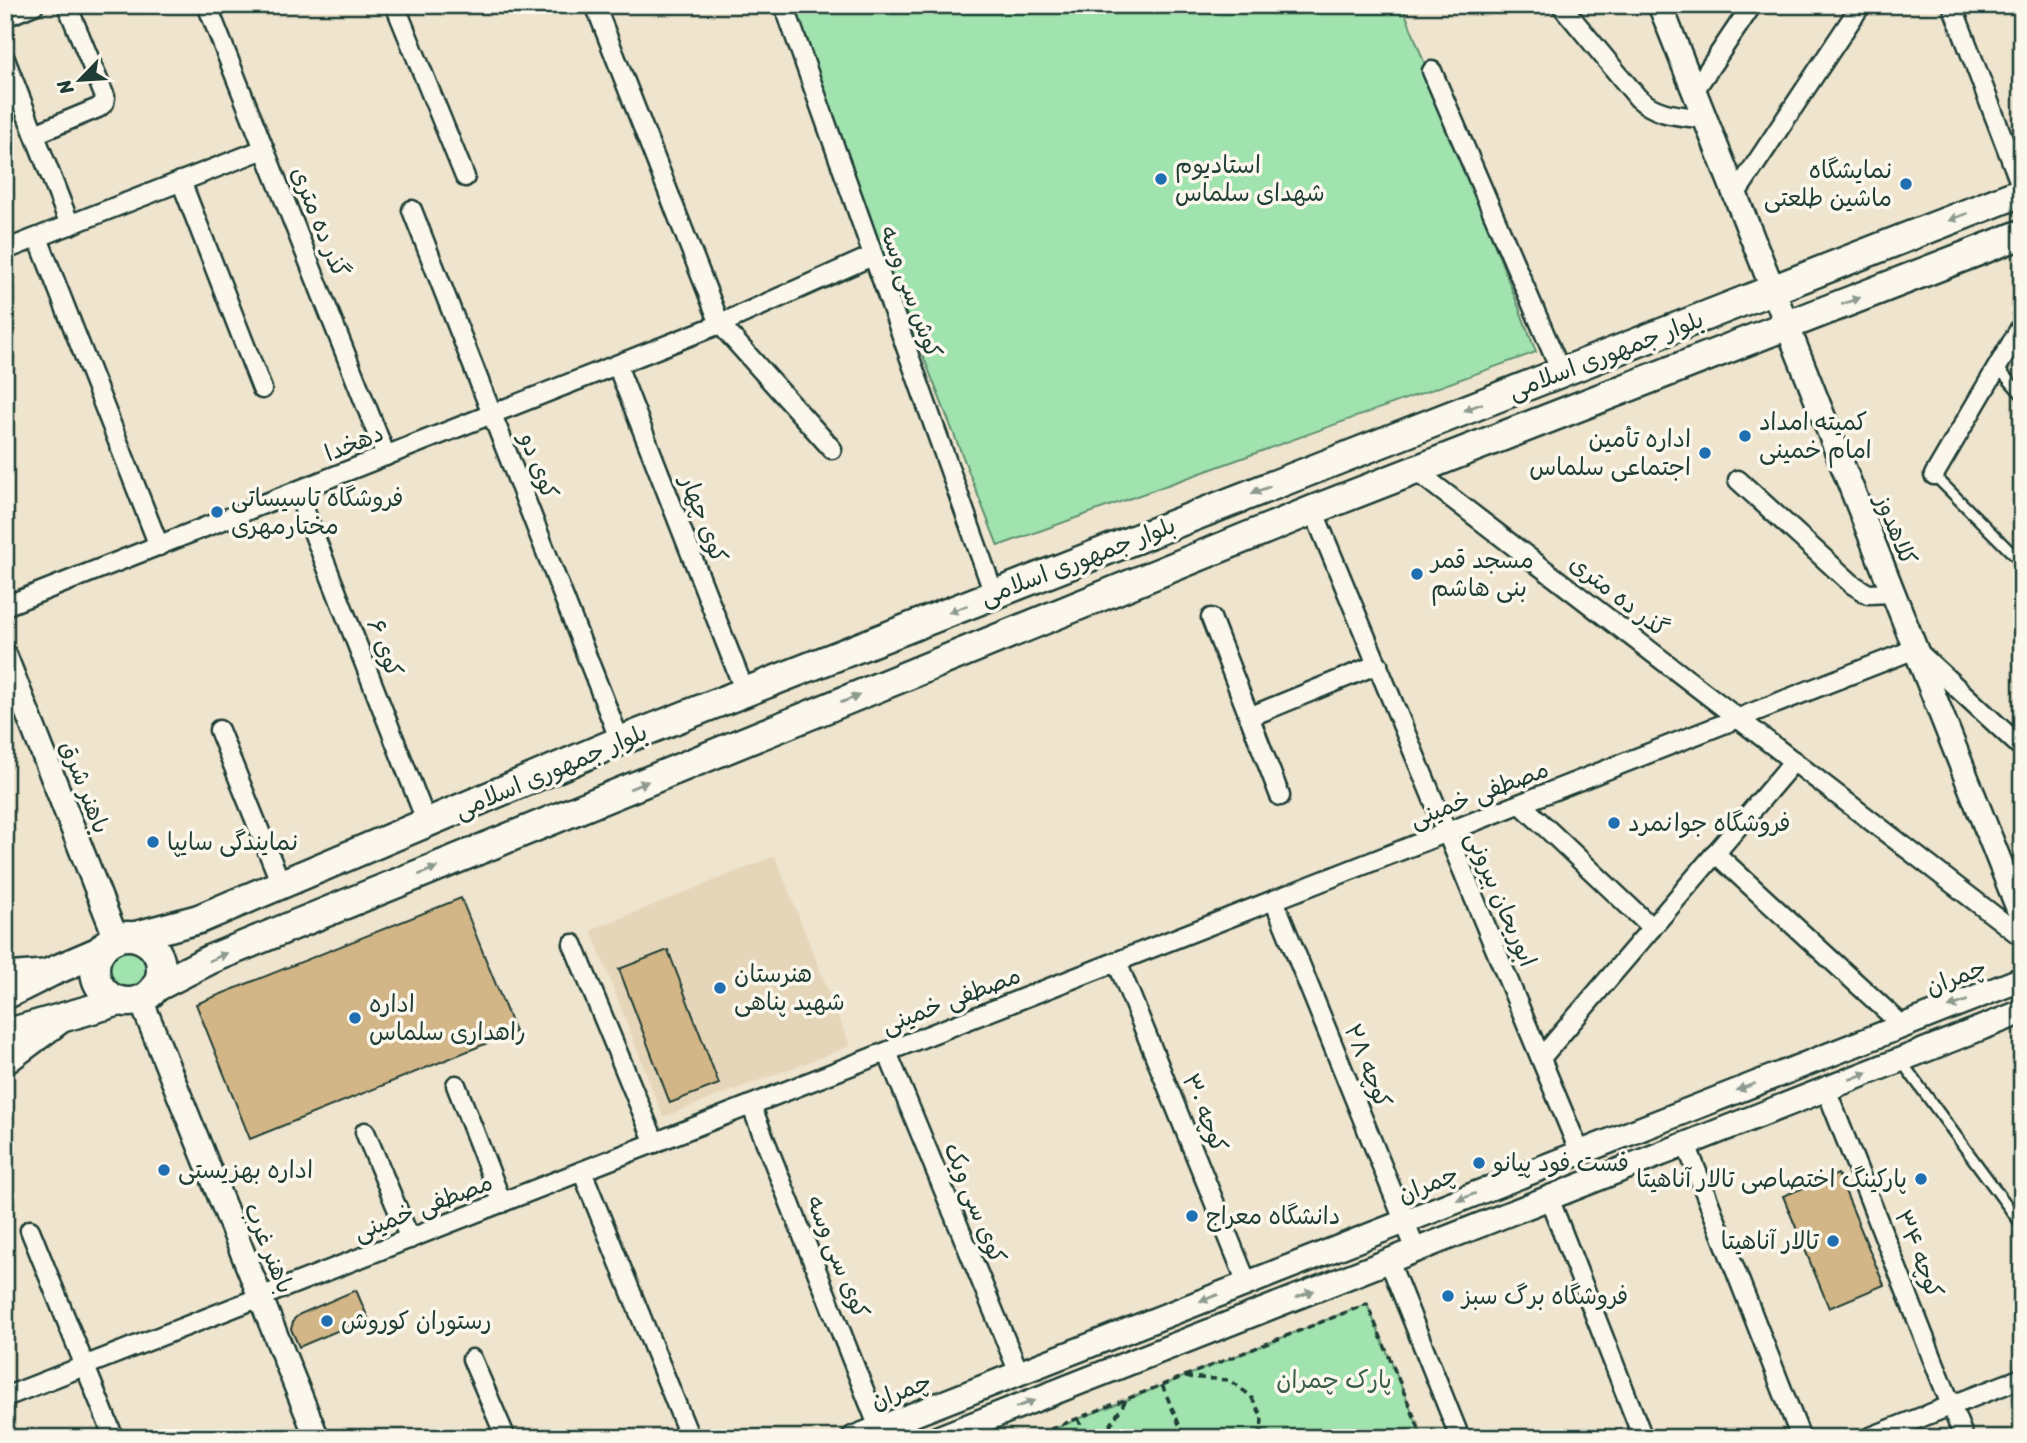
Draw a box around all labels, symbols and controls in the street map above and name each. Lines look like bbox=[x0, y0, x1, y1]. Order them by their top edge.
north arrow bbox=[46, 46, 116, 116]
text: N bbox=[47, 73, 83, 101]
place label: استادیوم شهدای سلماس bbox=[1175, 144, 1325, 214]
place label: نمایشگاه ماشین طلعتی bbox=[1764, 149, 1892, 219]
street label: گذر ده متری bbox=[279, 160, 361, 284]
marker: استادیوم شهدای سلماس bbox=[1153, 171, 1169, 187]
marker: نمایشگاه ماشین طلعتی bbox=[1898, 176, 1914, 192]
one-way arrow bbox=[1948, 212, 1969, 223]
street label: کوش سی وسه bbox=[868, 220, 954, 364]
one-way arrow bbox=[1840, 295, 1861, 306]
street label: بلوار جمهوری اسلامی bbox=[1502, 298, 1710, 412]
place label: کمیته امداد امام خمینی bbox=[1759, 401, 1872, 471]
one-way arrow bbox=[1462, 402, 1483, 413]
street label: دهخدا bbox=[318, 412, 390, 474]
place label: اداره تأمین اجتماعی سلماس bbox=[1529, 418, 1691, 488]
street label: کوی دو bbox=[506, 425, 571, 505]
marker: کمیته امداد امام خمینی bbox=[1737, 428, 1753, 444]
marker: اداره تأمین اجتماعی سلماس bbox=[1697, 445, 1713, 461]
street label: کوی چهار bbox=[667, 467, 740, 569]
place label: فروشگاه تاسیساتی مختارمهری bbox=[231, 477, 404, 547]
one-way arrow bbox=[1250, 484, 1271, 495]
street label: کلاهدوز bbox=[1862, 486, 1929, 572]
marker: فروشگاه تاسیساتی مختارمهری bbox=[209, 504, 225, 520]
street label: بلوار جمهوری اسلامی bbox=[974, 504, 1182, 618]
place label: مسجد قمر بنی هاشم bbox=[1429, 539, 1534, 609]
street label: گذر ده متری bbox=[1560, 543, 1678, 649]
marker: مسجد قمر بنی هاشم bbox=[1409, 566, 1425, 582]
one-way arrow bbox=[947, 603, 968, 614]
street label: کوی ۶ bbox=[355, 612, 415, 684]
one-way arrow bbox=[839, 693, 860, 704]
street label: بلوار جمهوری اسلامی bbox=[448, 711, 654, 831]
street label: باهنر شرق bbox=[48, 734, 122, 840]
street label: مصطفی خمینی bbox=[1403, 748, 1555, 840]
one-way arrow bbox=[629, 779, 649, 791]
place label: فروشگاه جوانمرد bbox=[1628, 802, 1790, 844]
marker: فروشگاه جوانمرد bbox=[1606, 815, 1622, 831]
place label: نمایندگی سایپا bbox=[167, 821, 298, 863]
street label: ابوریحان بیرونی bbox=[1454, 825, 1548, 973]
marker: نمایندگی سایپا bbox=[145, 834, 161, 850]
one-way arrow bbox=[418, 865, 439, 876]
street label: چمران bbox=[1919, 946, 1993, 1008]
one-way arrow bbox=[207, 951, 228, 962]
place label: هنرستان شهید پناهی bbox=[734, 953, 845, 1023]
street label: مصطفی خمینی bbox=[875, 954, 1027, 1046]
marker: هنرستان شهید پناهی bbox=[712, 980, 728, 996]
place label: اداره راهداری سلماس bbox=[369, 983, 526, 1053]
one-way arrow bbox=[1948, 999, 1969, 1010]
marker: اداره راهداری سلماس bbox=[347, 1010, 363, 1026]
street label: کوچه ۲۸ bbox=[1332, 1017, 1404, 1115]
street label: کوچه ۳۰ bbox=[1170, 1067, 1240, 1159]
one-way arrow bbox=[1848, 1071, 1869, 1082]
one-way arrow bbox=[1736, 1082, 1757, 1093]
street label: کوی سی ویک bbox=[932, 1136, 1018, 1270]
place label: فست فود پیانو bbox=[1491, 1142, 1629, 1184]
place label: اداره بهزیستی bbox=[178, 1149, 313, 1191]
street label: چمران bbox=[1391, 1153, 1465, 1215]
marker: فست فود پیانو bbox=[1471, 1155, 1487, 1171]
place label: پارکینگ اختصاصی تالار آناهیتا bbox=[1636, 1158, 1907, 1200]
street label: مصطفی خمینی bbox=[347, 1161, 499, 1253]
marker: اداره بهزیستی bbox=[156, 1162, 172, 1178]
marker: پارکینگ اختصاصی تالار آناهیتا bbox=[1913, 1171, 1929, 1187]
street label: کوی سی وسه bbox=[794, 1189, 882, 1325]
one-way arrow bbox=[1456, 1192, 1477, 1203]
place label: دانشگاه معراج bbox=[1206, 1195, 1340, 1237]
street label: باهنر غرب bbox=[232, 1196, 306, 1300]
street label: کوچه ۳۴ bbox=[1882, 1203, 1956, 1305]
marker: دانشگاه معراج bbox=[1184, 1208, 1200, 1224]
place label: تالار آناهیتا bbox=[1721, 1220, 1820, 1262]
marker: تالار آناهیتا bbox=[1825, 1233, 1841, 1249]
place label: فروشگاه برگ سبز bbox=[1460, 1275, 1628, 1317]
one-way arrow bbox=[1294, 1288, 1315, 1299]
marker: فروشگاه برگ سبز bbox=[1440, 1288, 1456, 1304]
one-way arrow bbox=[1198, 1293, 1219, 1304]
place label: رستوران کوروش bbox=[341, 1300, 492, 1342]
marker: رستوران کوروش bbox=[319, 1313, 335, 1329]
park label: پارک چمران bbox=[1276, 1359, 1392, 1401]
street label: چمران bbox=[864, 1360, 938, 1422]
one-way arrow bbox=[1014, 1398, 1035, 1409]

